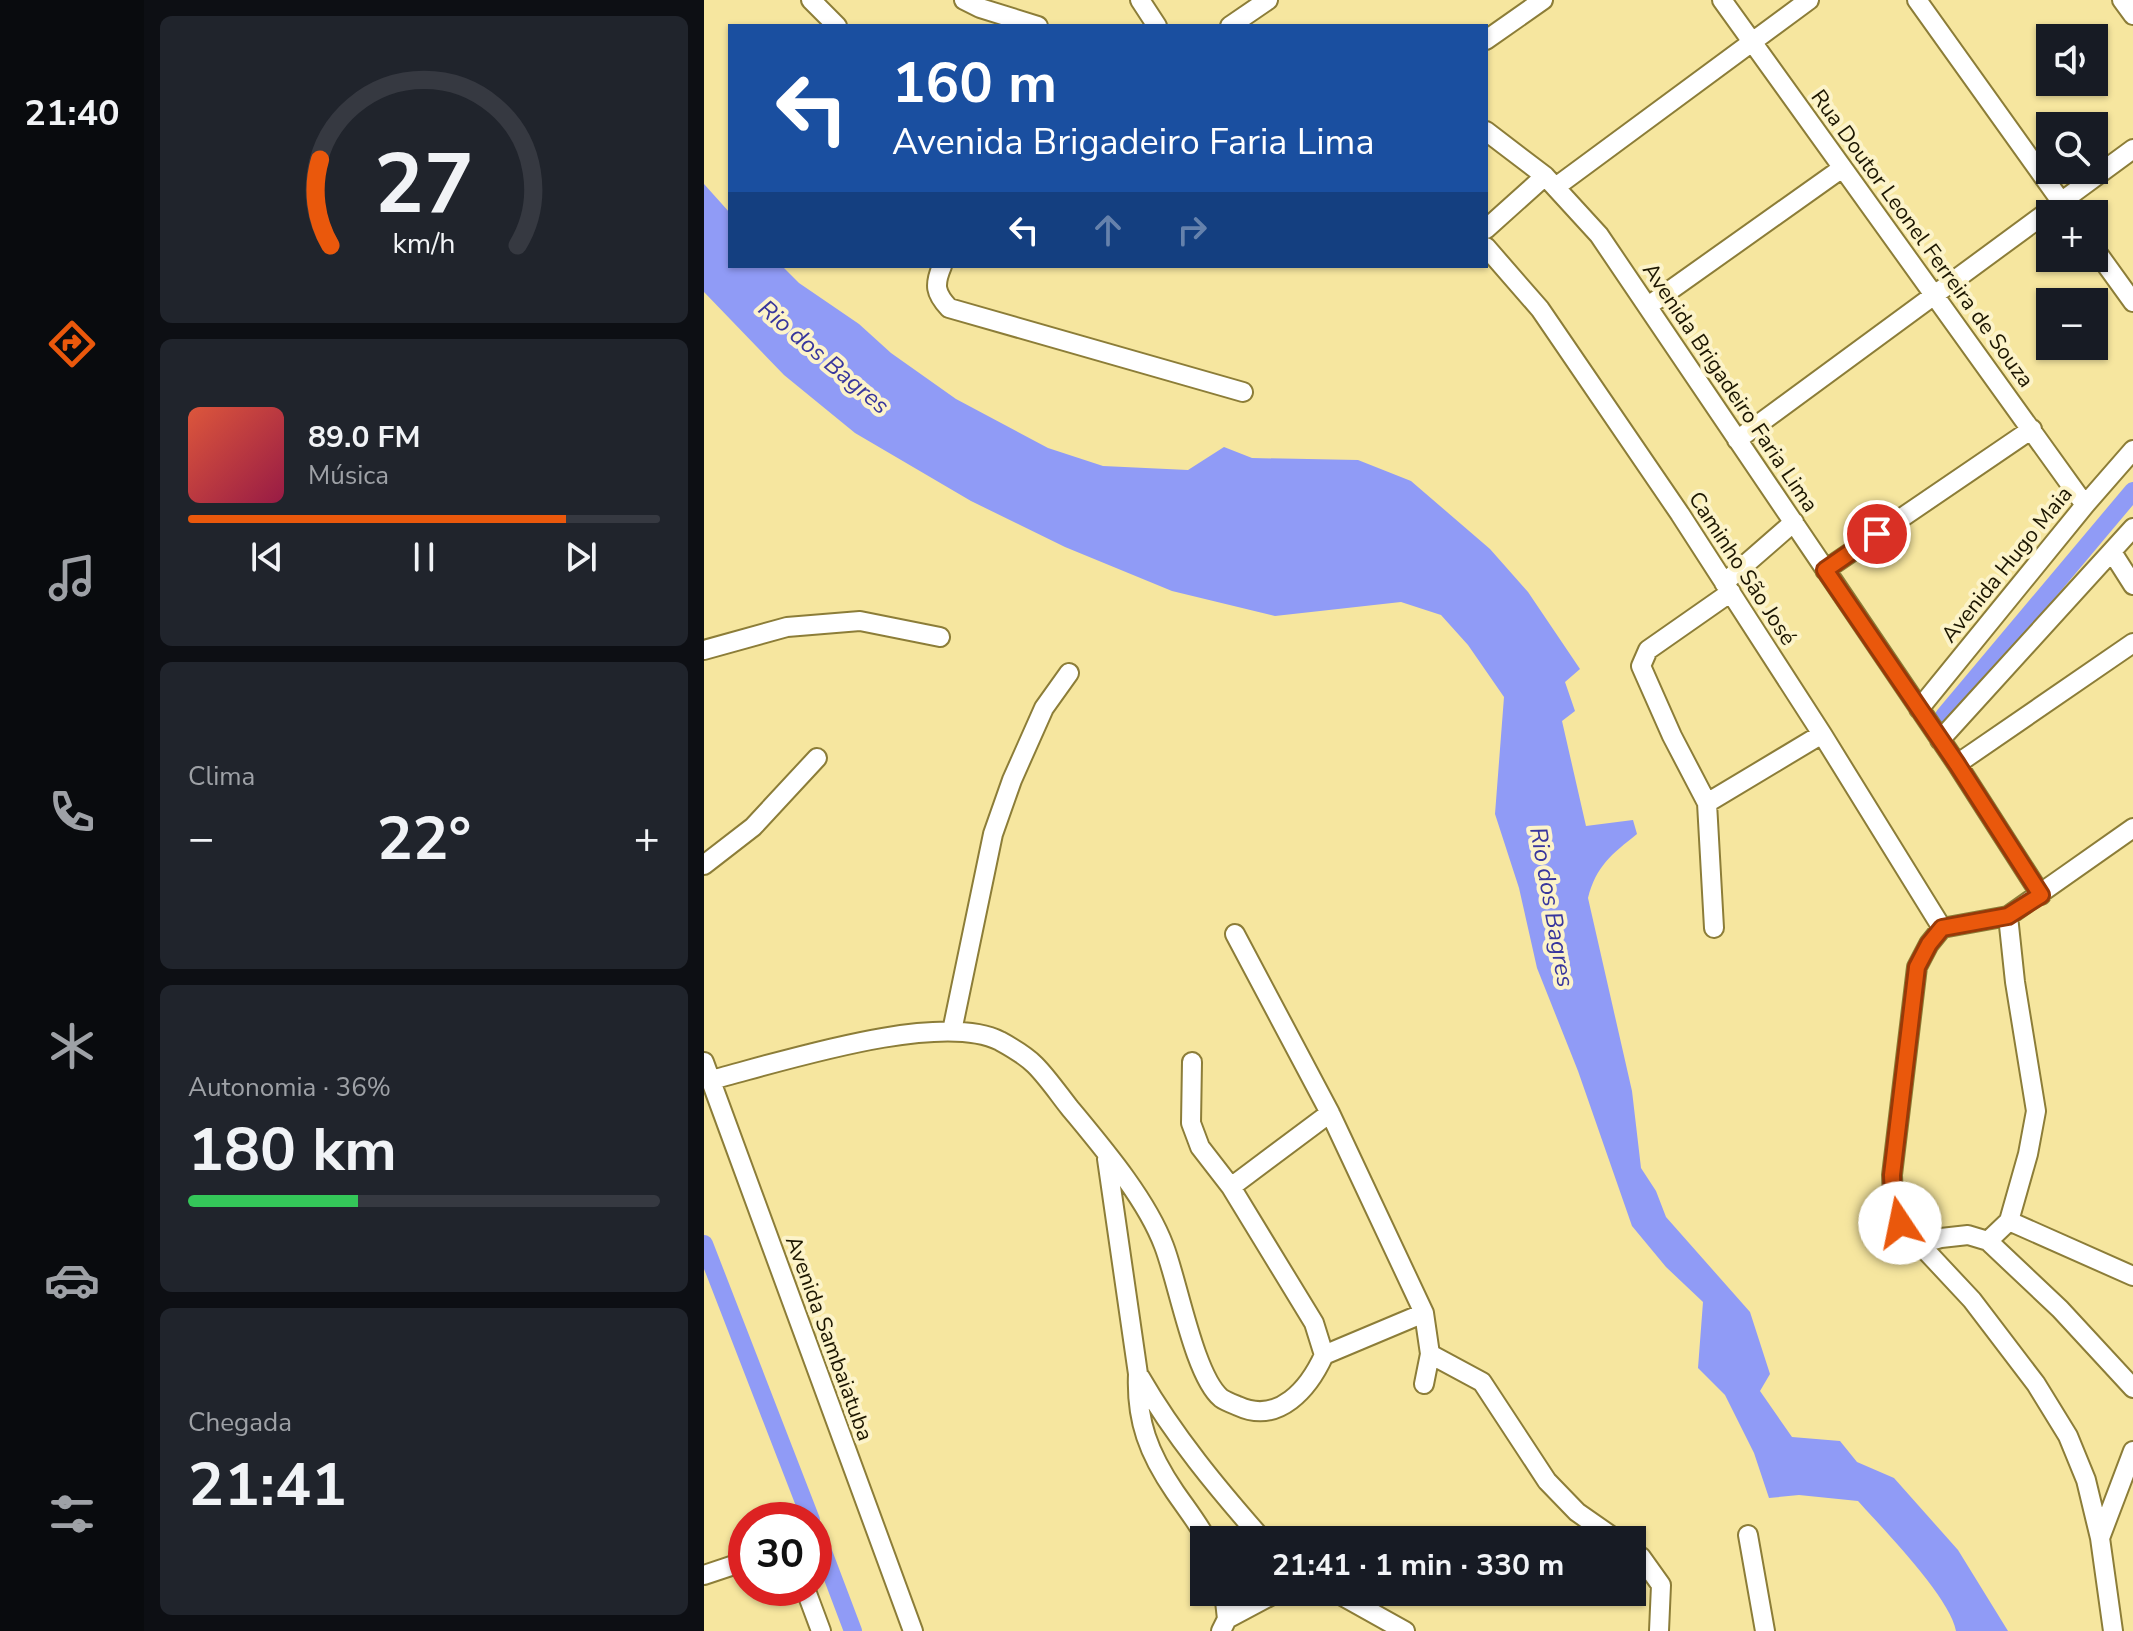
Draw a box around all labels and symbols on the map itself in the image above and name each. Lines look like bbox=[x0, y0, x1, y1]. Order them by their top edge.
street label: Rua Doutor Leonel Ferreira de Souza bbox=[1804, 83, 2041, 394]
street label: Avenida Brigadeiro Faria Lima bbox=[1635, 257, 1825, 518]
water label: Rio dos Bagres bbox=[752, 293, 896, 421]
street label: Avenida Hugo Maia bbox=[1934, 480, 2079, 649]
street label: Caminho São José bbox=[1681, 486, 1803, 651]
pin bbox=[1843, 500, 1911, 568]
water label: Rio dos Bagres bbox=[1522, 824, 1582, 990]
position arrow bbox=[1858, 1181, 1942, 1265]
street label: Avenida Sambaiatuba bbox=[778, 1232, 880, 1445]
speed limit sign: 30 bbox=[728, 1502, 832, 1606]

